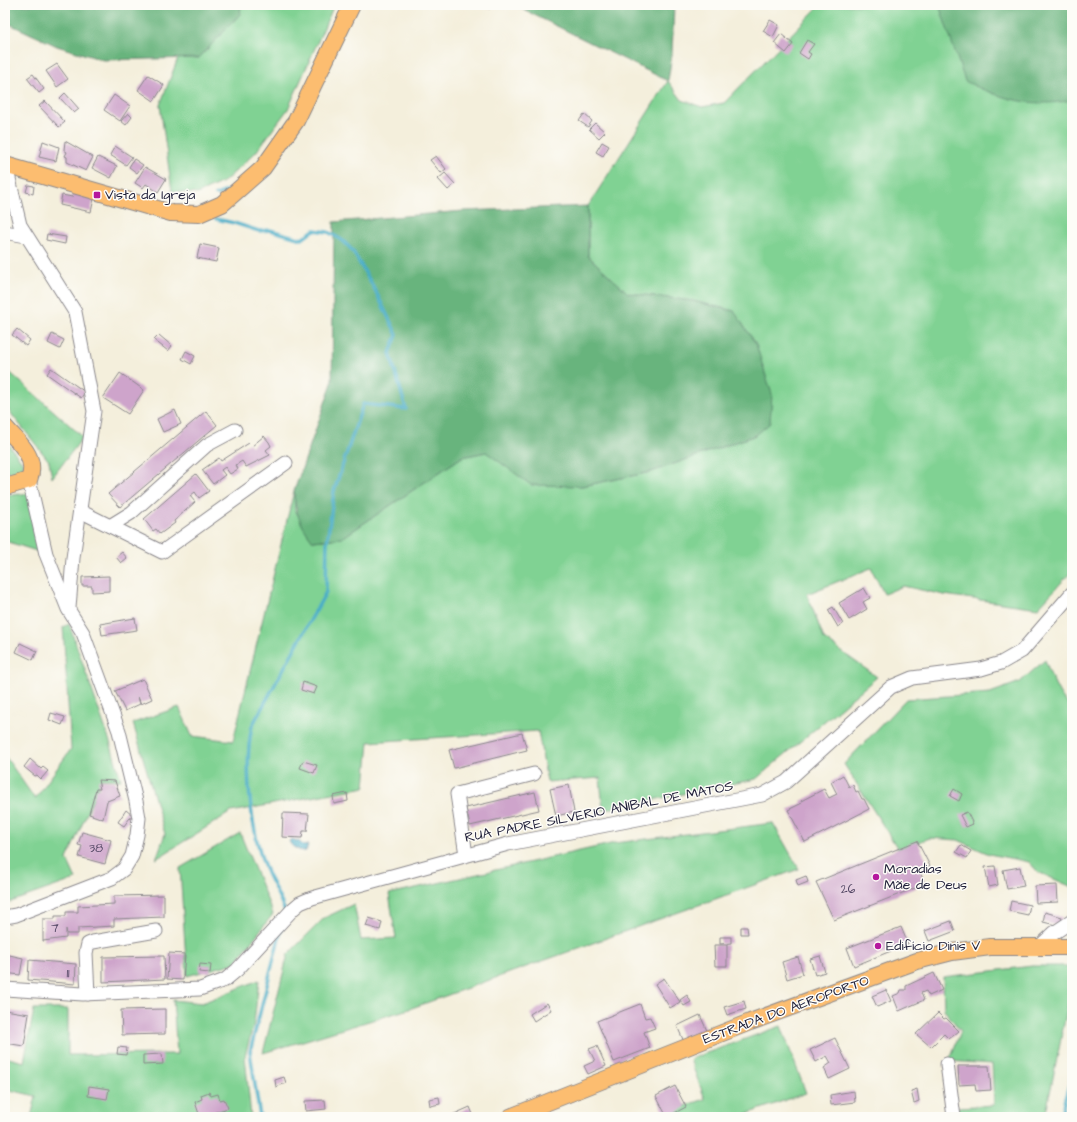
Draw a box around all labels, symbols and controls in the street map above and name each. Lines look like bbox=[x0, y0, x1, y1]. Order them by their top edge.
place label: Vista da Igreja bbox=[105, 185, 195, 205]
marker: Vista da Igreja bbox=[92, 190, 102, 200]
street label: RUA PADRE SILVERIO ANIBAL DE MATOS bbox=[463, 776, 735, 848]
house number: 38 bbox=[89, 840, 103, 857]
place label: Moradias Mãe de Deus bbox=[884, 859, 967, 895]
marker: Moradias Mãe de Deus bbox=[871, 872, 881, 882]
house number: 26 bbox=[841, 881, 856, 898]
house number: 7 bbox=[51, 920, 59, 937]
place label: Edifício Dinis V bbox=[886, 936, 980, 956]
marker: Edifício Dinis V bbox=[873, 941, 883, 951]
house number: 11 bbox=[66, 965, 70, 982]
street label: ESTRADA DO AEROPORTO bbox=[700, 971, 872, 1049]

